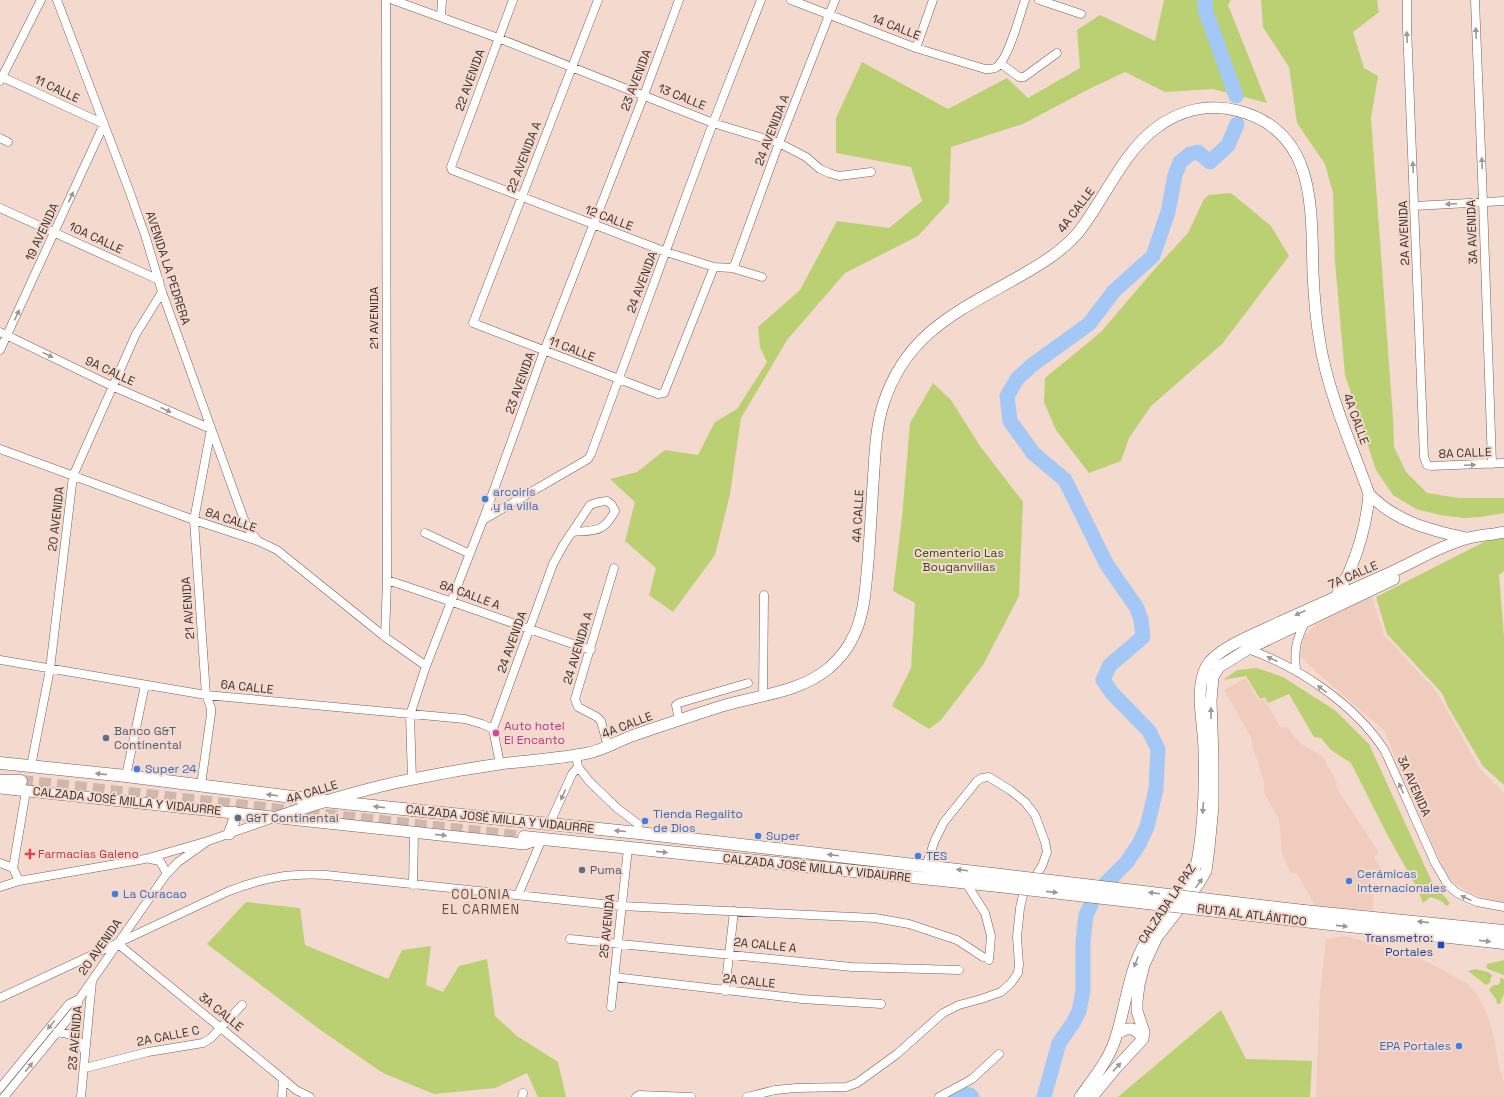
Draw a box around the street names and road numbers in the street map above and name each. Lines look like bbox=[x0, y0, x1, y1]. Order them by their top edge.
street label: 14 CALLE bbox=[869, 10, 923, 44]
street label: 22 AVENIDA bbox=[451, 46, 489, 113]
street label: 23 AVENIDA bbox=[617, 46, 655, 113]
street label: 11 CALLE bbox=[32, 72, 82, 107]
street label: 13 CALLE bbox=[656, 80, 709, 114]
street label: 24 AVENIDA A bbox=[751, 92, 793, 168]
street label: 22 AVENIDA A bbox=[503, 119, 545, 195]
street label: 4A CALLE bbox=[1054, 184, 1098, 236]
street label: 3A AVENIDA bbox=[1463, 199, 1481, 265]
street label: 19 AVENIDA bbox=[21, 200, 63, 264]
street label: 2A AVENIDA bbox=[1395, 200, 1413, 266]
street label: 12 CALLE bbox=[583, 202, 636, 235]
street label: AVENIDA LA PEDRERA bbox=[142, 209, 194, 327]
street label: 10A CALLE bbox=[66, 218, 126, 258]
street label: 24 AVENIDA bbox=[623, 249, 661, 315]
street label: 21 AVENIDA bbox=[366, 286, 382, 349]
street label: 11 CALLE bbox=[547, 333, 598, 365]
street label: 23 AVENIDA bbox=[501, 349, 539, 416]
street label: 9A CALLE bbox=[83, 353, 138, 390]
street label: 4A CALLE bbox=[1339, 391, 1373, 447]
street label: 8A CALLE bbox=[1438, 444, 1492, 462]
street label: 20 AVENIDA bbox=[44, 485, 68, 552]
street label: 4A CALLE bbox=[849, 489, 867, 543]
street label: 8A CALLE bbox=[203, 504, 259, 536]
street label: 7A CALLE bbox=[1326, 557, 1380, 593]
street label: 21 AVENIDA bbox=[178, 576, 198, 640]
street label: 8A CALLE A bbox=[437, 577, 503, 614]
street label: 24 AVENIDA bbox=[493, 608, 531, 675]
street label: 24 AVENIDA A bbox=[559, 609, 597, 686]
street label: 6A CALLE bbox=[220, 676, 274, 698]
street label: 4A CALLE bbox=[599, 708, 655, 742]
street label: 3A AVENIDA bbox=[1393, 753, 1435, 819]
street label: 4A CALLE bbox=[284, 777, 340, 807]
street label: CALZADA JOSÉ MILLA Y VIDAURRE bbox=[32, 783, 222, 819]
street label: CALZADA JOSÉ MILLA Y VIDAURRE bbox=[405, 801, 595, 837]
street label: CALZADA JOSÉ MILLA Y VIDAURRE bbox=[722, 850, 912, 886]
street label: CALZADA LA PAZ bbox=[1134, 861, 1200, 947]
street label: 25 AVENIDA bbox=[596, 893, 618, 959]
street label: RUTA AL ATLÁNTICO bbox=[1196, 900, 1308, 930]
street label: 20 AVENIDA bbox=[75, 915, 126, 978]
street label: 2A CALLE A bbox=[733, 934, 798, 956]
street label: 2A CALLE bbox=[722, 970, 776, 992]
street label: 3A CALLE bbox=[195, 989, 247, 1035]
street label: 23 AVENIDA bbox=[64, 1005, 86, 1071]
street label: 2A CALLE C bbox=[135, 1022, 201, 1050]

